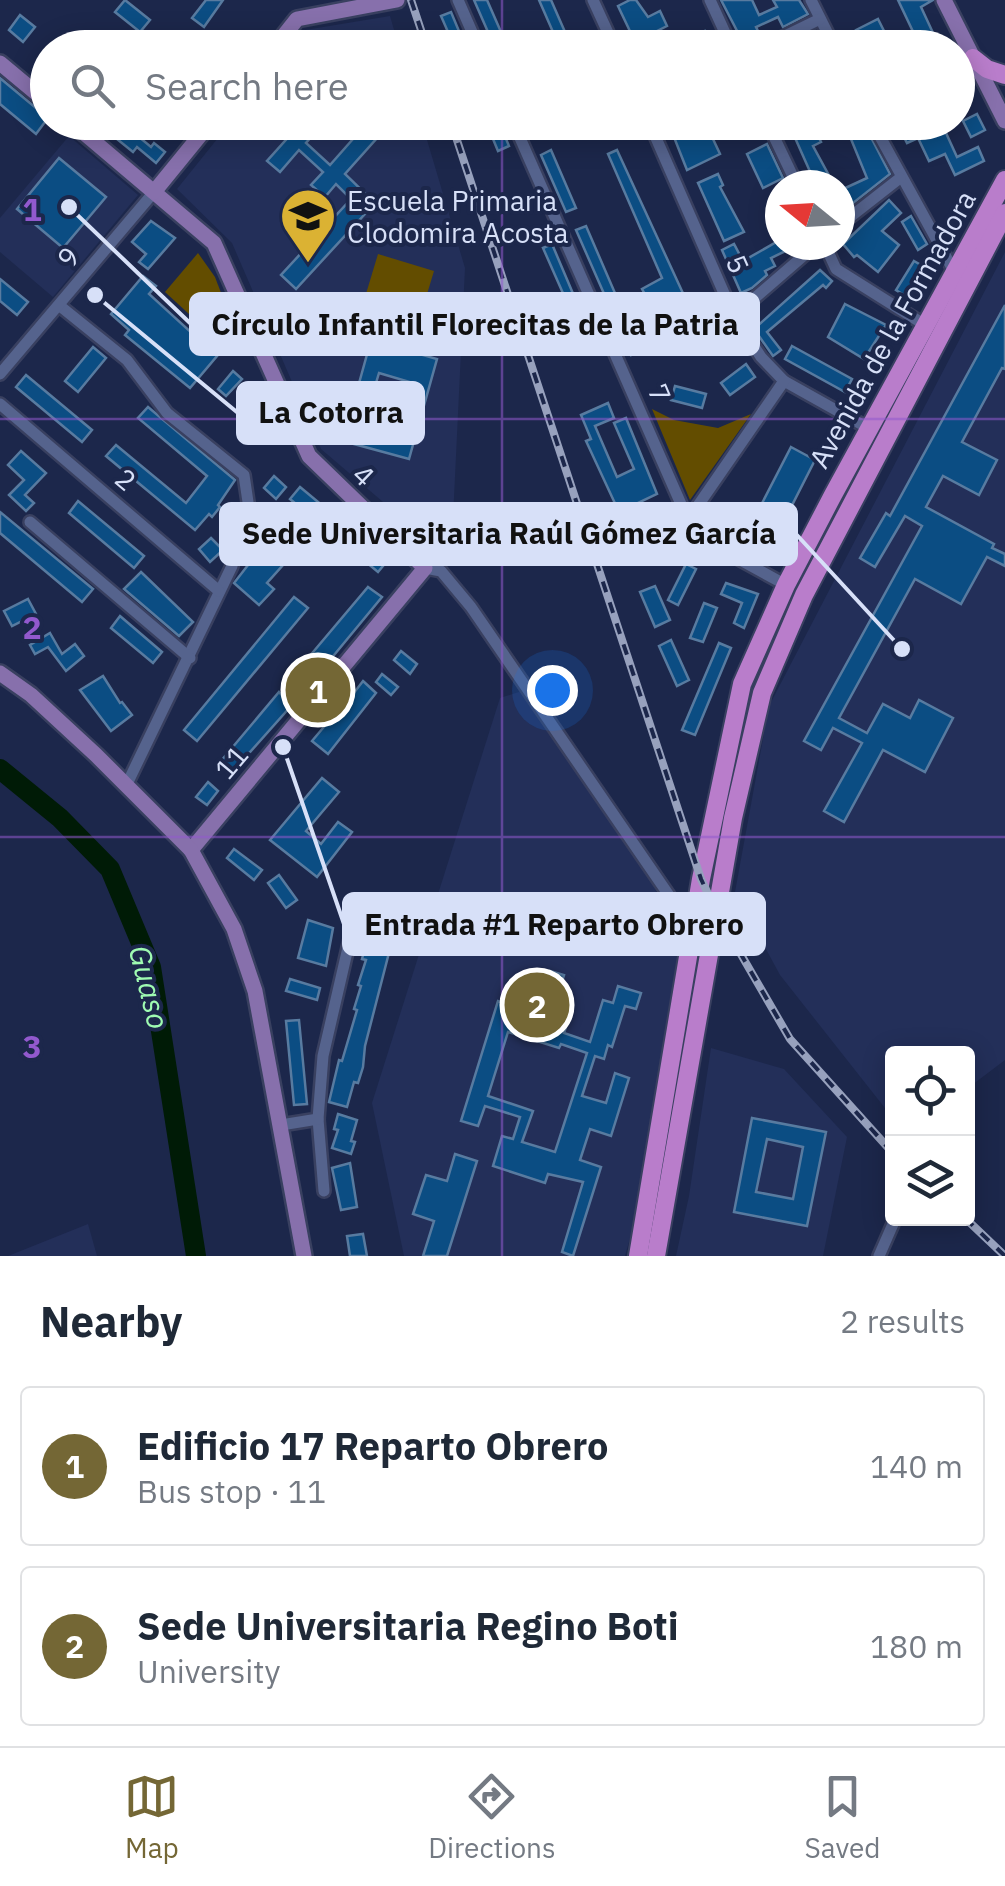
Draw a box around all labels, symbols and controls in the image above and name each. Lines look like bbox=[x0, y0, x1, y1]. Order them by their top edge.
search box bbox=[30, 30, 975, 140]
icon: search bbox=[65, 58, 120, 113]
text: Search here bbox=[145, 61, 349, 110]
north arrow bbox=[765, 170, 855, 260]
place label: Escuela Primaria Clodomira Acosta bbox=[347, 182, 569, 251]
street label: Avenida de la Formadora bbox=[800, 184, 984, 474]
school or university icon: Escuela Primaria Clodomira Acosta bbox=[278, 186, 338, 265]
text: 1 bbox=[22, 188, 42, 230]
street label: 9 bbox=[48, 239, 88, 275]
street label: 5 bbox=[718, 249, 758, 279]
callout: Círculo Infantil Florecitas de la Patria bbox=[191, 294, 758, 354]
text: Círculo Infantil Florecitas de la Patria bbox=[211, 304, 739, 343]
street label: 7 bbox=[640, 378, 680, 408]
callout: La Cotorra bbox=[238, 383, 423, 443]
text: La Cotorra bbox=[258, 392, 404, 431]
street label: 4 bbox=[345, 456, 383, 494]
street label: 2 bbox=[108, 459, 144, 499]
callout: Sede Universitaria Raúl Gómez García bbox=[221, 504, 796, 564]
text: Sede Universitaria Raúl Gómez García bbox=[242, 513, 776, 552]
text: 2 bbox=[22, 606, 42, 648]
pin: 1 bbox=[286, 652, 350, 728]
your location bbox=[527, 665, 578, 716]
street label: 11 bbox=[206, 737, 256, 787]
callout: Entrada #1 Reparto Obrero bbox=[344, 894, 764, 954]
text: Entrada #1 Reparto Obrero bbox=[364, 904, 744, 943]
water label: Guaso bbox=[121, 941, 179, 1033]
pin: 2 bbox=[504, 968, 570, 1042]
text: 3 bbox=[22, 1025, 42, 1067]
map controls bbox=[885, 1046, 975, 1226]
button: locate bbox=[885, 1046, 975, 1136]
button: layers bbox=[885, 1136, 975, 1226]
text: Nearby bbox=[40, 1294, 182, 1349]
text: 2 results bbox=[840, 1300, 965, 1342]
text: Edificio 17 Reparto Obrero bbox=[137, 1421, 609, 1470]
text: 1 bbox=[65, 1445, 84, 1487]
text: 140 m bbox=[870, 1445, 963, 1487]
text: Bus stop · 11 bbox=[137, 1470, 326, 1512]
text: Sede Universitaria Regino Boti bbox=[137, 1601, 679, 1650]
text: 2 bbox=[65, 1625, 84, 1667]
text: 180 m bbox=[870, 1625, 963, 1667]
text: University bbox=[137, 1650, 280, 1692]
tab: Map bbox=[124, 1769, 179, 1866]
tab: Directions bbox=[428, 1769, 556, 1866]
tab: Saved bbox=[804, 1769, 881, 1866]

